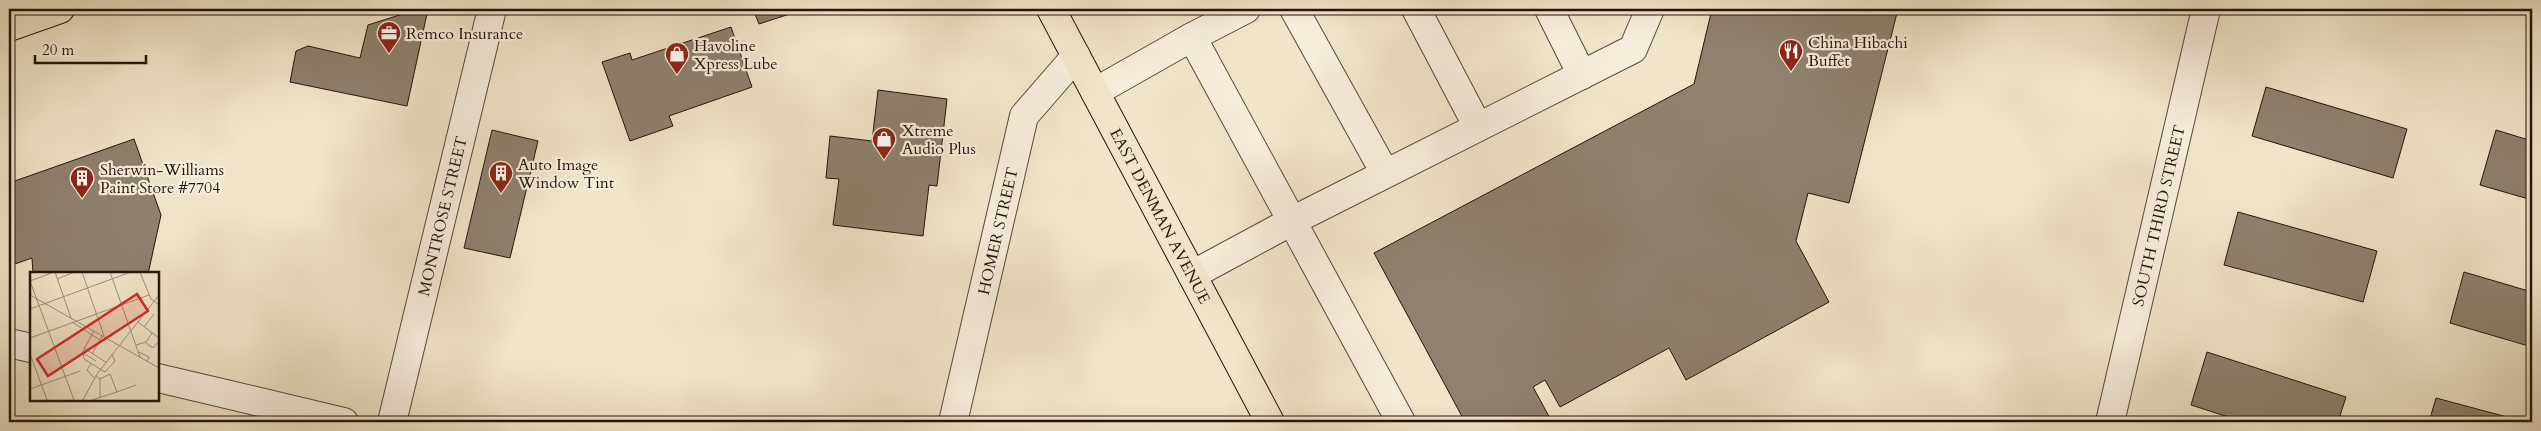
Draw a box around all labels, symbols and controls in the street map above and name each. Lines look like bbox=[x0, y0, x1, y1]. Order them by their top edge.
office icon: Remco Insurance bbox=[376, 20, 402, 54]
place label: Remco Insurance bbox=[406, 23, 523, 45]
scale bar bbox=[35, 32, 146, 64]
place label: China Hibachi Buffet bbox=[1808, 32, 1908, 72]
place label: Havoline Xpress Lube bbox=[694, 35, 778, 75]
restaurant icon: China Hibachi Buffet bbox=[1778, 38, 1804, 72]
text: 20 m bbox=[42, 40, 74, 60]
shop icon: Havoline Xpress Lube bbox=[664, 41, 690, 75]
place label: Xtreme Audio Plus bbox=[902, 120, 976, 160]
street label: SOUTH THIRD STREET bbox=[2127, 123, 2191, 309]
street label: EAST DENMAN AVENUE bbox=[1104, 125, 1215, 308]
shop icon: Xtreme Audio Plus bbox=[871, 126, 897, 160]
street label: MONTROSE STREET bbox=[413, 134, 473, 298]
place label: Auto Image Window Tint bbox=[517, 154, 614, 194]
place label: Sherwin-Williams Paint Store #7704 bbox=[100, 159, 224, 199]
building icon: Auto Image Window Tint bbox=[488, 160, 514, 194]
building icon: Sherwin-Williams Paint Store #7704 bbox=[69, 165, 95, 199]
street label: HOMER STREET bbox=[973, 165, 1024, 297]
inset map bbox=[30, 272, 159, 401]

